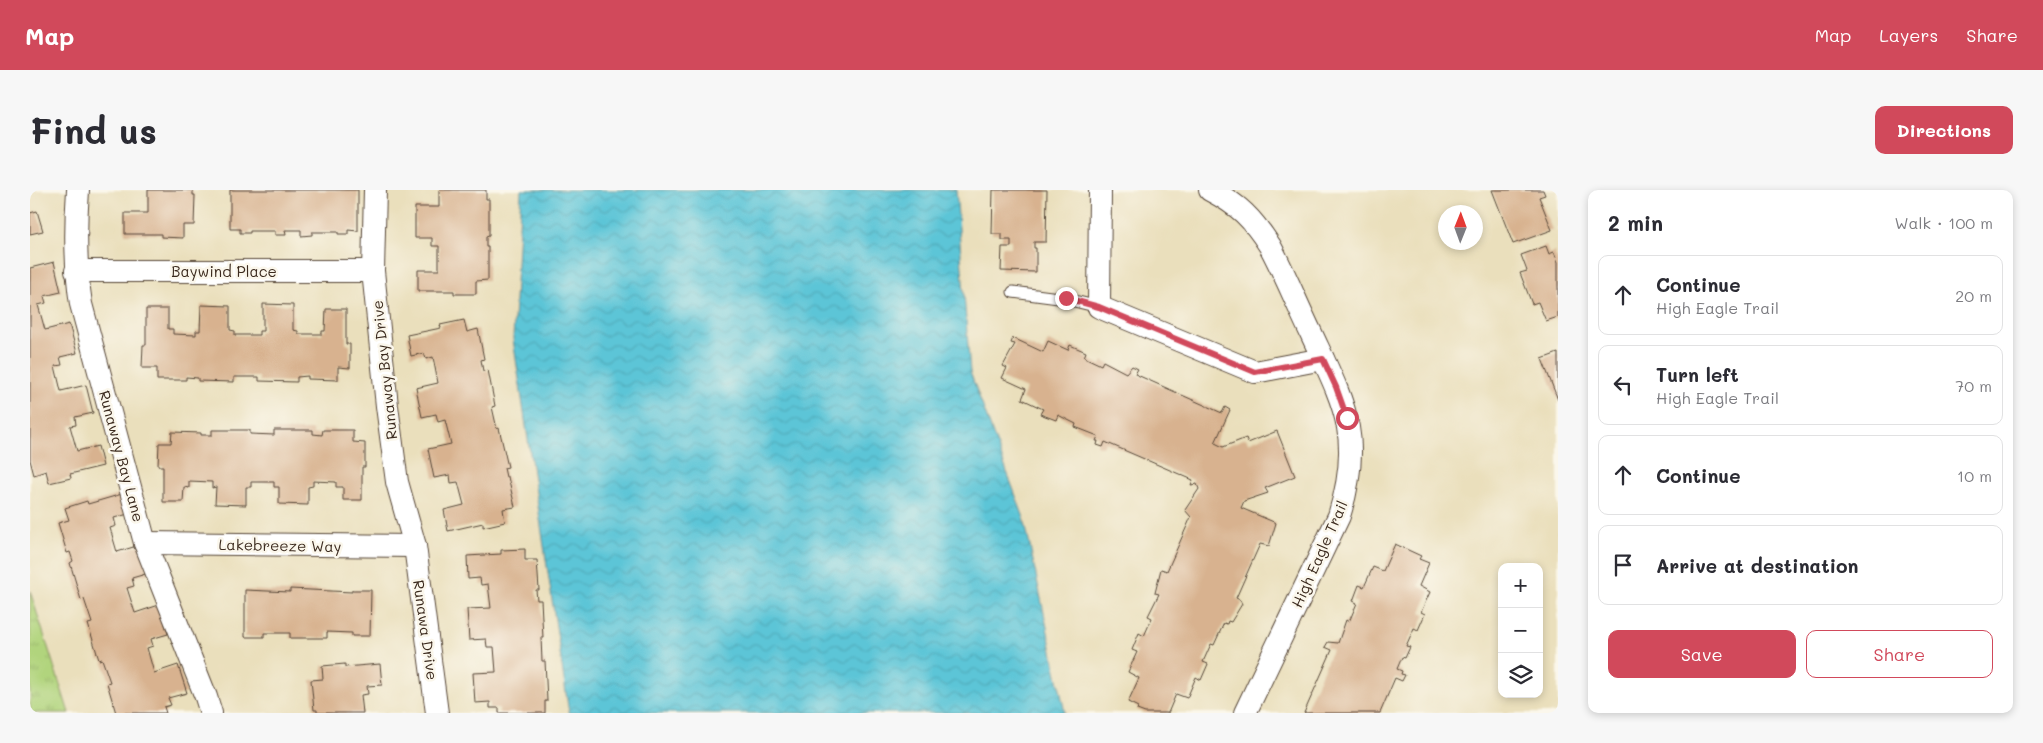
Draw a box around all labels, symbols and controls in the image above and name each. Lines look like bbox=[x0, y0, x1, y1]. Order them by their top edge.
text: Map bbox=[25, 20, 74, 51]
text: Map bbox=[1815, 23, 1851, 47]
text: Layers bbox=[1879, 23, 1938, 47]
text: Share bbox=[1966, 23, 2018, 47]
button: Directions bbox=[1875, 106, 2013, 154]
text: Find us bbox=[30, 107, 157, 153]
north arrow bbox=[1438, 205, 1483, 250]
text: 2 min bbox=[1608, 209, 1663, 236]
text: Walk · 100 m bbox=[1894, 212, 1993, 233]
street label: Baywind Place bbox=[171, 261, 277, 281]
text: Continue bbox=[1656, 272, 1741, 297]
icon: ahead bbox=[1609, 281, 1637, 309]
text: 20 m bbox=[1955, 285, 1992, 306]
route end bbox=[1055, 287, 1078, 310]
text: High Eagle Trail bbox=[1656, 297, 1779, 318]
street label: Runaway Bay Drive bbox=[367, 299, 401, 441]
text: Turn left bbox=[1656, 362, 1739, 387]
icon: left bbox=[1609, 371, 1637, 399]
text: 70 m bbox=[1955, 375, 1992, 396]
text: High Eagle Trail bbox=[1656, 387, 1779, 408]
street label: Runaway Bay Lane bbox=[95, 388, 149, 524]
route start bbox=[1336, 407, 1359, 430]
icon: ahead bbox=[1609, 461, 1637, 489]
text: Continue bbox=[1656, 463, 1741, 488]
text: 10 m bbox=[1957, 465, 1992, 486]
street label: High Eagle Trail bbox=[1286, 497, 1352, 611]
street label: Lakebreeze Way bbox=[218, 534, 342, 556]
icon: arrive bbox=[1609, 551, 1637, 579]
text: Arrive at destination bbox=[1656, 553, 1859, 578]
map controls bbox=[1498, 563, 1543, 698]
button: + bbox=[1498, 563, 1543, 608]
street label: Runawa Drive bbox=[409, 579, 443, 681]
button: − bbox=[1498, 608, 1543, 653]
button: Save bbox=[1608, 630, 1796, 678]
button: Share bbox=[1806, 630, 1993, 678]
button: layers bbox=[1498, 653, 1543, 698]

